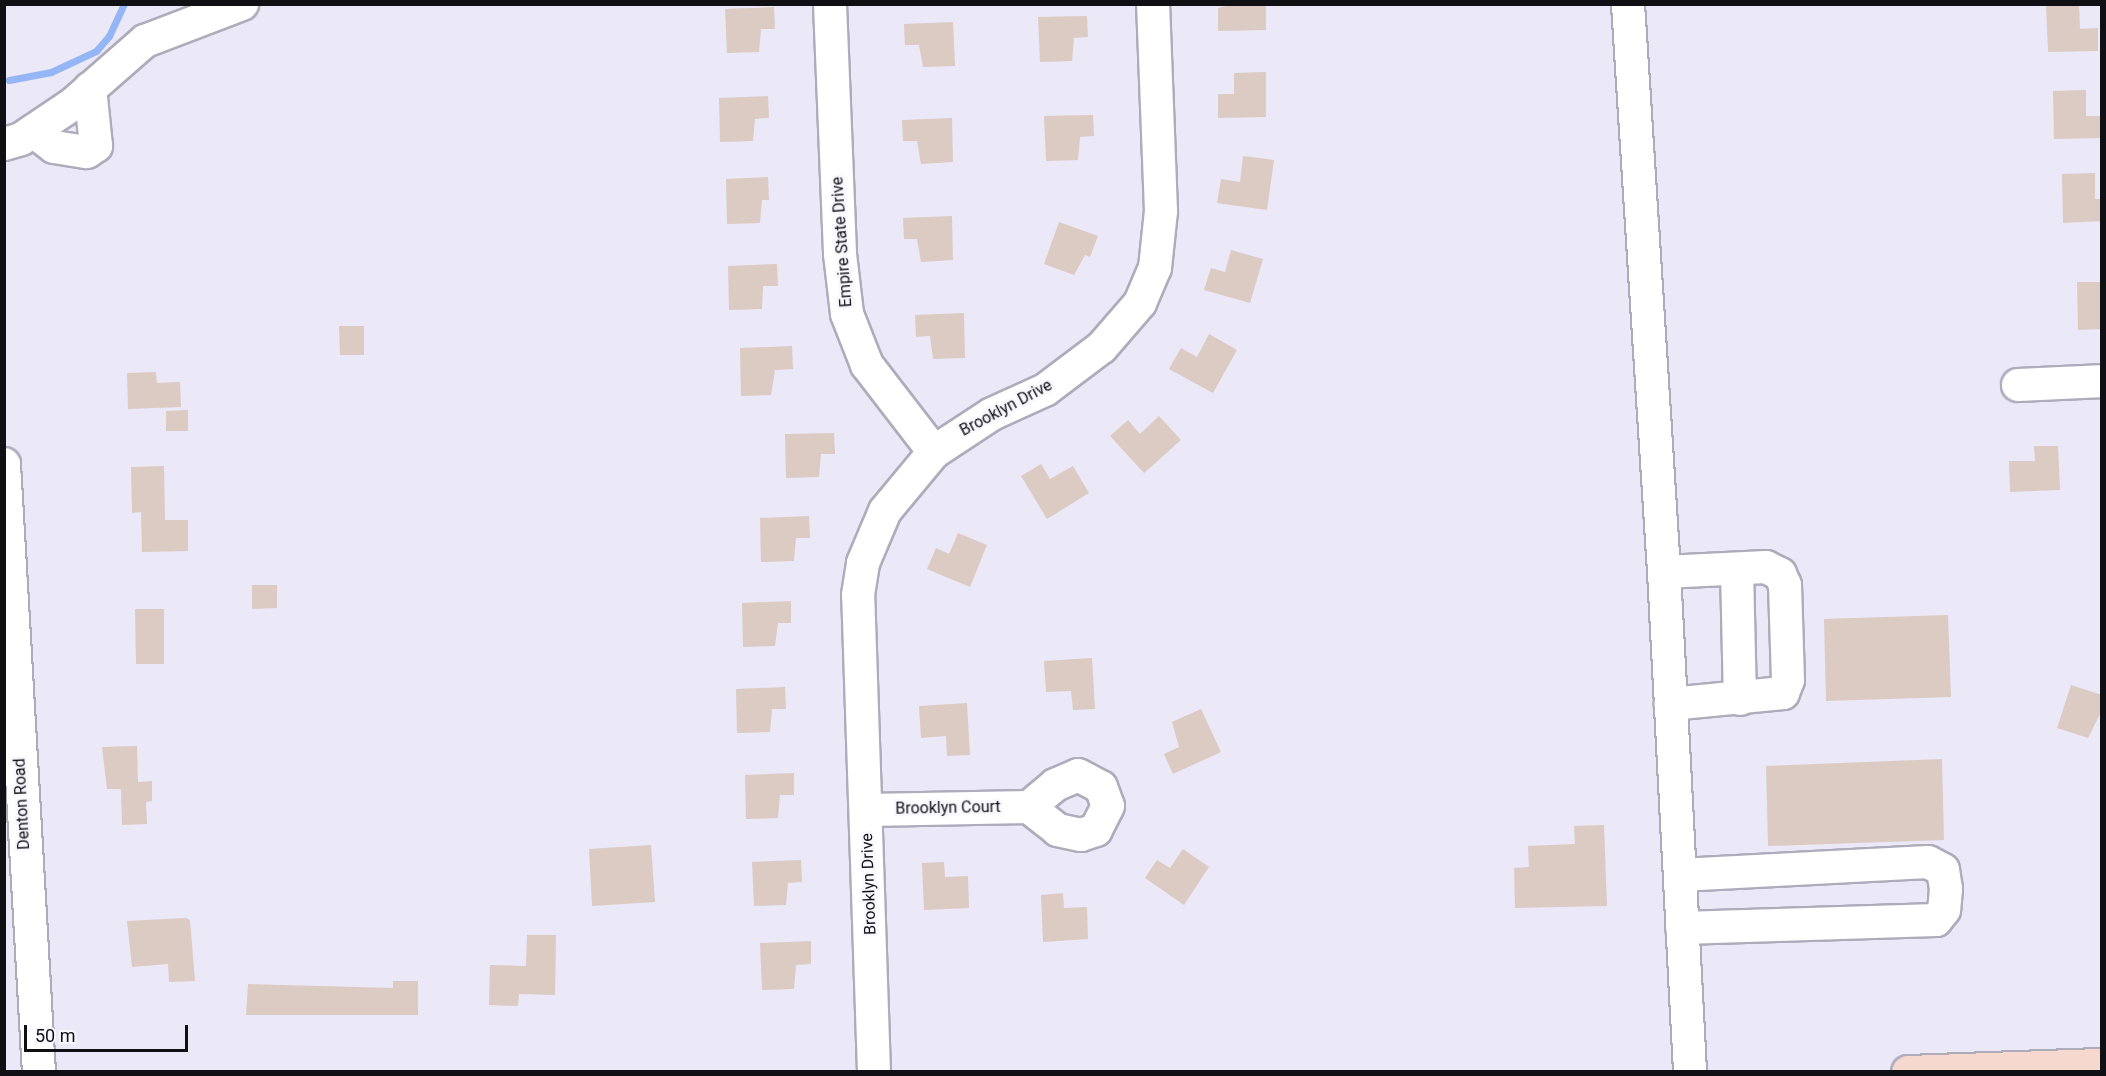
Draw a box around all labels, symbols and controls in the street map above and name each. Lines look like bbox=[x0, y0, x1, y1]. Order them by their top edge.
street label: Empire State Drive bbox=[828, 176, 856, 308]
street label: Brooklyn Drive bbox=[957, 376, 1055, 440]
street label: Denton Road bbox=[10, 758, 34, 850]
street label: Brooklyn Court bbox=[895, 797, 1001, 819]
street label: Brooklyn Drive bbox=[858, 833, 880, 935]
scale bar bbox=[27, 1013, 190, 1051]
text: 50 m bbox=[35, 1025, 75, 1046]

